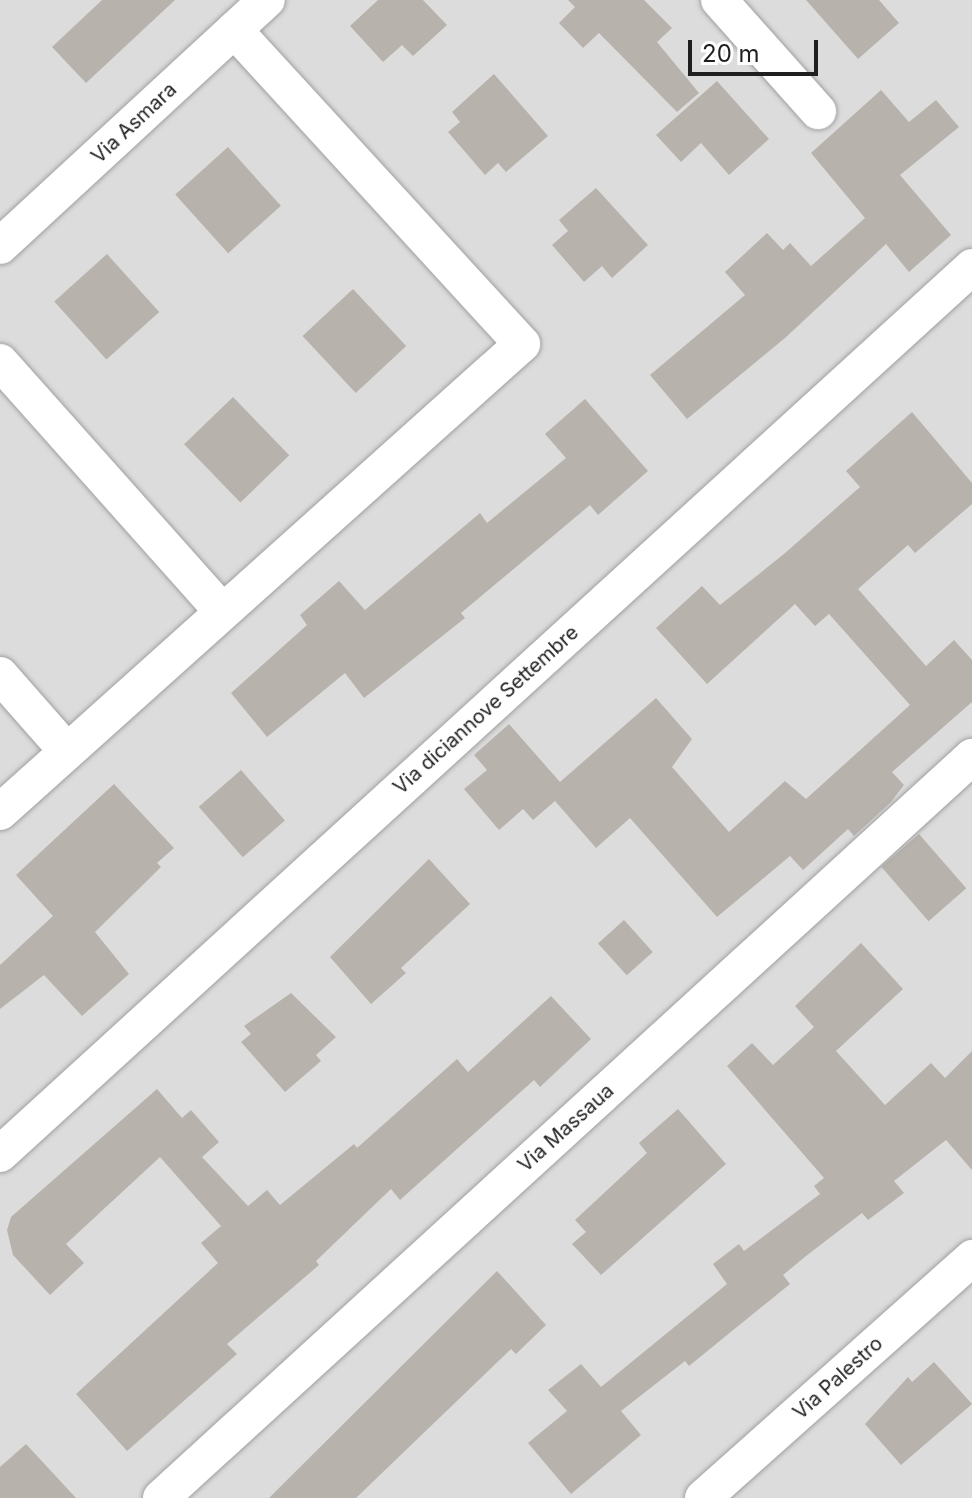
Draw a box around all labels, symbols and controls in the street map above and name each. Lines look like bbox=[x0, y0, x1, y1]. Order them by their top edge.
scale bar bbox=[692, 24, 822, 74]
text: 20 m bbox=[702, 39, 760, 68]
street label: Via Asmara bbox=[87, 78, 181, 168]
street label: Via diciannove Settembre bbox=[389, 621, 583, 799]
street label: Via Massaua bbox=[513, 1079, 619, 1177]
street label: Via Palestro bbox=[788, 1332, 888, 1424]

